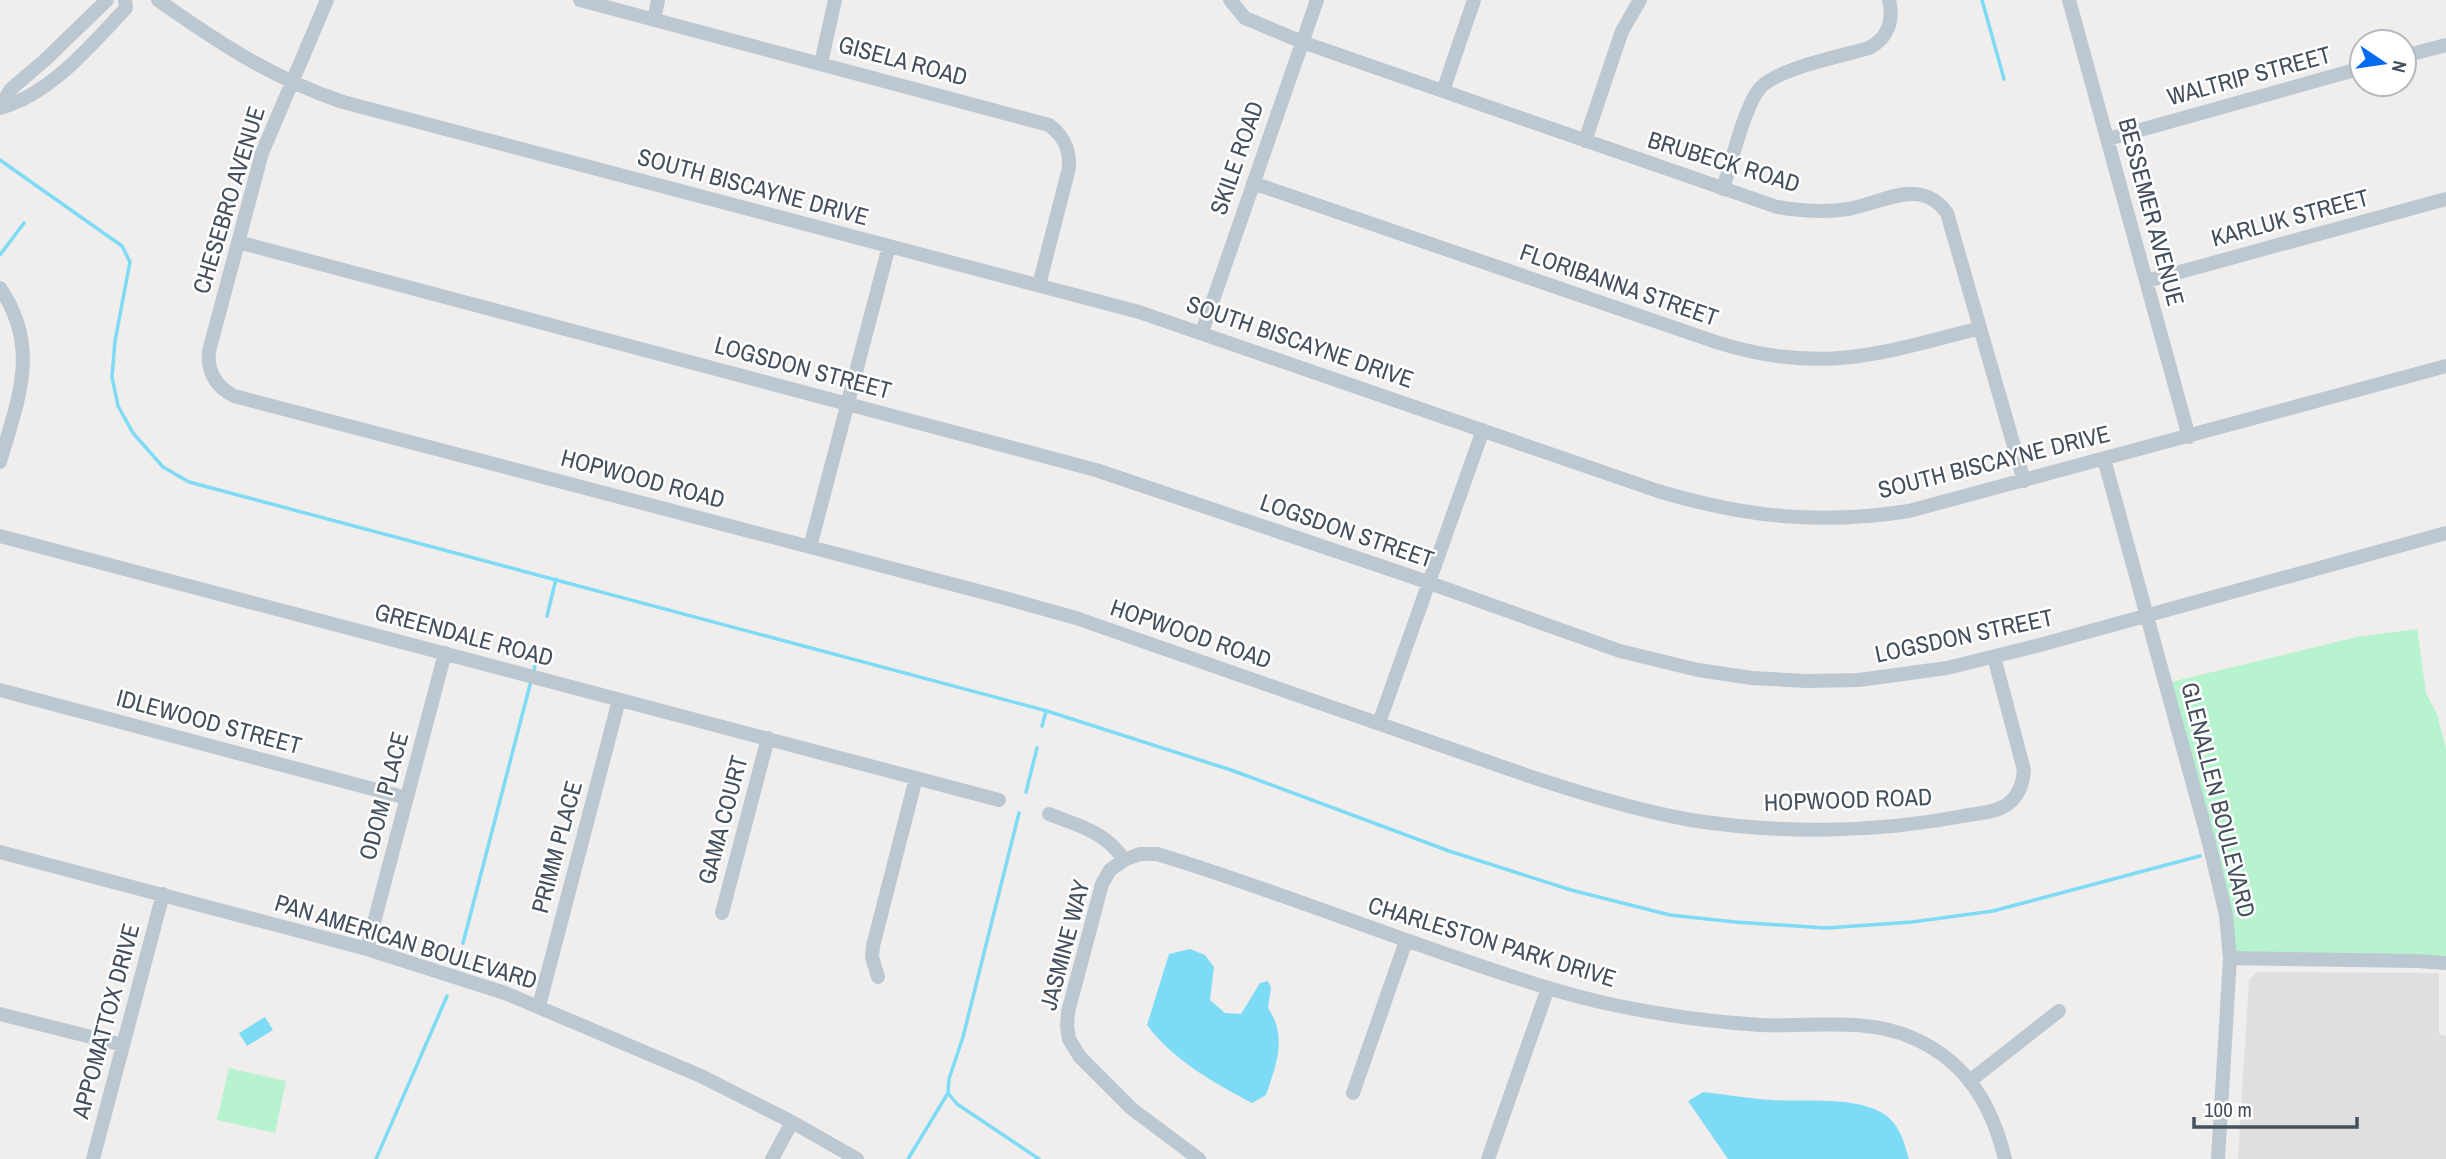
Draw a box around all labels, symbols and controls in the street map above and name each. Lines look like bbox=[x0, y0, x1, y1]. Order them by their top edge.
street label: GISELA ROAD bbox=[835, 27, 971, 93]
north arrow bbox=[2348, 28, 2418, 98]
street label: WALTRIP STREET bbox=[2163, 38, 2334, 112]
text: N bbox=[2386, 58, 2413, 75]
street label: SKILE ROAD bbox=[1202, 97, 1270, 219]
street label: CHESEBRO AVENUE bbox=[184, 102, 272, 297]
street label: BESSEMER AVENUE bbox=[2112, 114, 2192, 309]
street label: BRUBECK ROAD bbox=[1644, 123, 1804, 199]
street label: SOUTH BISCAYNE DRIVE bbox=[634, 140, 872, 232]
street label: KARLUK STREET bbox=[2207, 181, 2372, 253]
street label: FLORIBANNA STREET bbox=[1516, 235, 1723, 333]
street label: SOUTH BISCAYNE DRIVE bbox=[1183, 287, 1418, 395]
street label: LOGSDON STREET bbox=[711, 328, 895, 406]
street label: SOUTH BISCAYNE DRIVE bbox=[1874, 417, 2113, 505]
street label: HOPWOOD ROAD bbox=[558, 441, 729, 515]
street label: LOGSDON STREET bbox=[1256, 485, 1438, 575]
street label: HOPWOOD ROAD bbox=[1107, 591, 1276, 676]
street label: GREENDALE ROAD bbox=[371, 595, 557, 673]
street label: LOGSDON STREET bbox=[1872, 600, 2056, 670]
street label: GLENALLEN BOULEVARD bbox=[2174, 679, 2264, 921]
street label: IDLEWOOD STREET bbox=[113, 681, 305, 761]
street label: ODOM PLACE bbox=[351, 728, 415, 863]
street label: GAMA COURT bbox=[689, 752, 755, 888]
street label: PRIMM PLACE bbox=[523, 777, 589, 916]
street label: HOPWOOD ROAD bbox=[1763, 780, 1933, 818]
street label: JASMINE WAY bbox=[1031, 876, 1097, 1013]
street label: PAN AMERICAN BOULEVARD bbox=[271, 886, 541, 996]
street label: CHARLESTON PARK DRIVE bbox=[1365, 888, 1620, 994]
street label: APPOMATTOX DRIVE bbox=[63, 920, 146, 1123]
scale bar bbox=[2194, 1086, 2357, 1130]
text: 100 m bbox=[2204, 1095, 2252, 1124]

